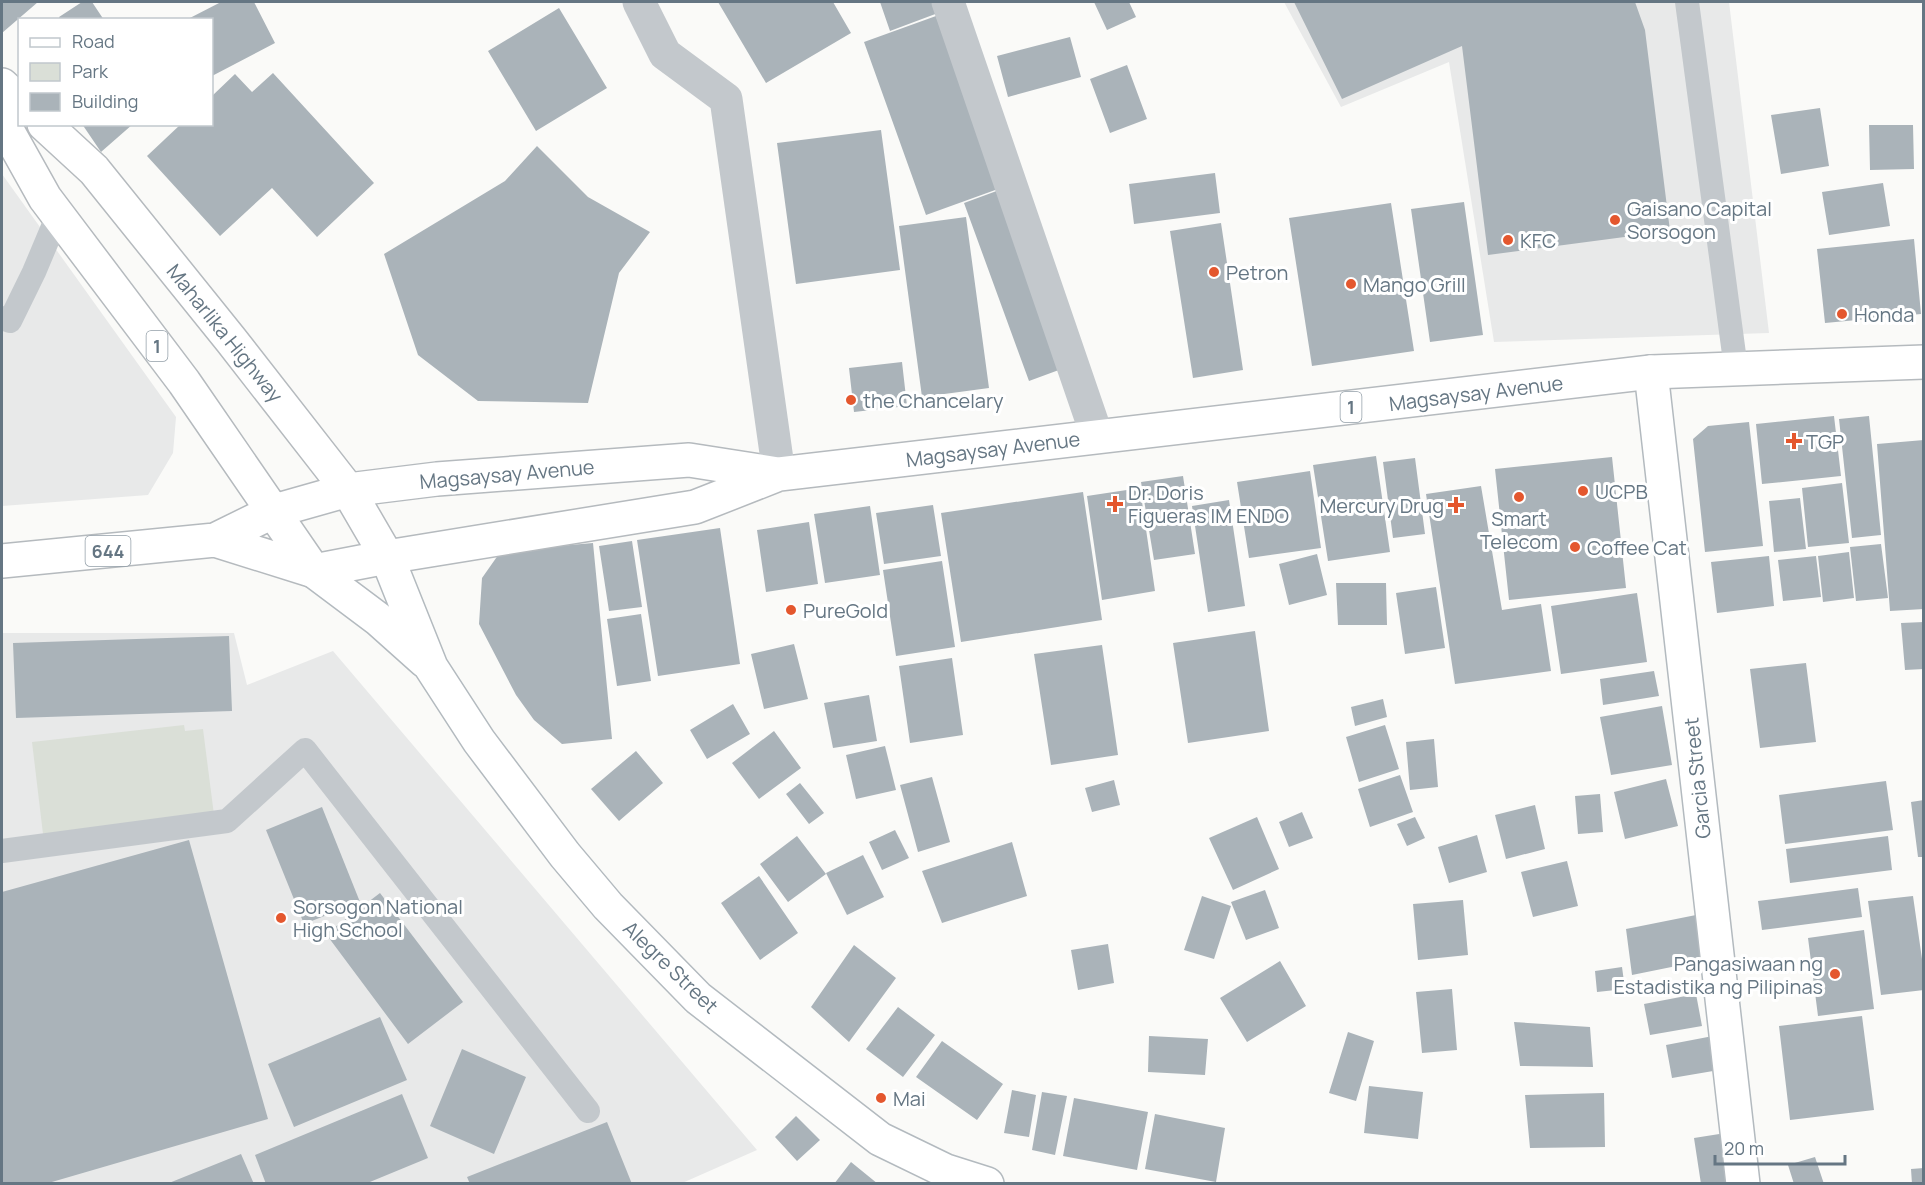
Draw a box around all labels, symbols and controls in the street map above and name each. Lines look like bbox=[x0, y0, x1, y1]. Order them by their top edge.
legend bbox=[18, 18, 213, 126]
text: Road bbox=[72, 29, 115, 53]
text: Park bbox=[72, 59, 109, 83]
text: Building bbox=[72, 89, 138, 113]
place label: Gaisano Capital Sorsogon bbox=[1627, 195, 1772, 245]
marker: Gaisano Capital Sorsogon bbox=[1608, 213, 1622, 227]
place label: KFC bbox=[1520, 227, 1556, 254]
marker: KFC bbox=[1501, 233, 1515, 247]
street label: Maharlika Highway bbox=[161, 258, 289, 408]
place label: Petron bbox=[1226, 259, 1288, 286]
marker: Petron bbox=[1207, 265, 1221, 279]
place label: Mango Grill bbox=[1363, 271, 1466, 298]
marker: Mango Grill bbox=[1344, 277, 1358, 291]
place label: Honda bbox=[1854, 301, 1914, 328]
marker: Honda bbox=[1835, 307, 1849, 321]
road number: 1 bbox=[146, 331, 168, 361]
street label: Magsaysay Avenue bbox=[1387, 369, 1565, 417]
place label: the Chancelary bbox=[863, 387, 1004, 414]
road number: 1 bbox=[1340, 392, 1362, 422]
marker: the Chancelary bbox=[844, 393, 858, 407]
street label: Magsaysay Avenue bbox=[904, 425, 1082, 473]
place label: TGP bbox=[1806, 428, 1844, 455]
marker: TGP bbox=[1787, 434, 1801, 448]
street label: Magsaysay Avenue bbox=[418, 453, 596, 495]
place label: UCPB bbox=[1595, 478, 1648, 505]
place label: Dr. Doris Figueras IM ENDO bbox=[1128, 479, 1289, 529]
marker: UCPB bbox=[1576, 484, 1590, 498]
marker: Smart Telecom bbox=[1512, 490, 1526, 504]
place label: Mercury Drug bbox=[1320, 492, 1444, 519]
marker: Dr. Doris Figueras IM ENDO bbox=[1106, 495, 1124, 513]
marker: Mercury Drug bbox=[1449, 498, 1463, 512]
place label: Smart Telecom bbox=[1480, 505, 1558, 555]
place label: Coffee Cat bbox=[1587, 534, 1687, 561]
road number: 644 bbox=[86, 536, 130, 566]
marker: Coffee Cat bbox=[1568, 540, 1582, 554]
place label: PureGold bbox=[803, 597, 888, 624]
marker: PureGold bbox=[784, 603, 798, 617]
street label: Garcia Street bbox=[1677, 716, 1717, 840]
place label: Sorsogon National High School bbox=[293, 893, 463, 943]
marker: Sorsogon National High School bbox=[274, 911, 288, 925]
street label: Alegre Street bbox=[618, 915, 724, 1019]
place label: Pangasiwaan ng Estadistika ng Pilipinas bbox=[1613, 950, 1823, 1000]
marker: Pangasiwaan ng Estadistika ng Pilipinas bbox=[1828, 967, 1842, 981]
place label: Mai bbox=[893, 1085, 926, 1112]
marker: Mai bbox=[874, 1091, 888, 1105]
scale bar bbox=[1715, 1128, 1846, 1166]
text: 20 m bbox=[1724, 1136, 1764, 1160]

